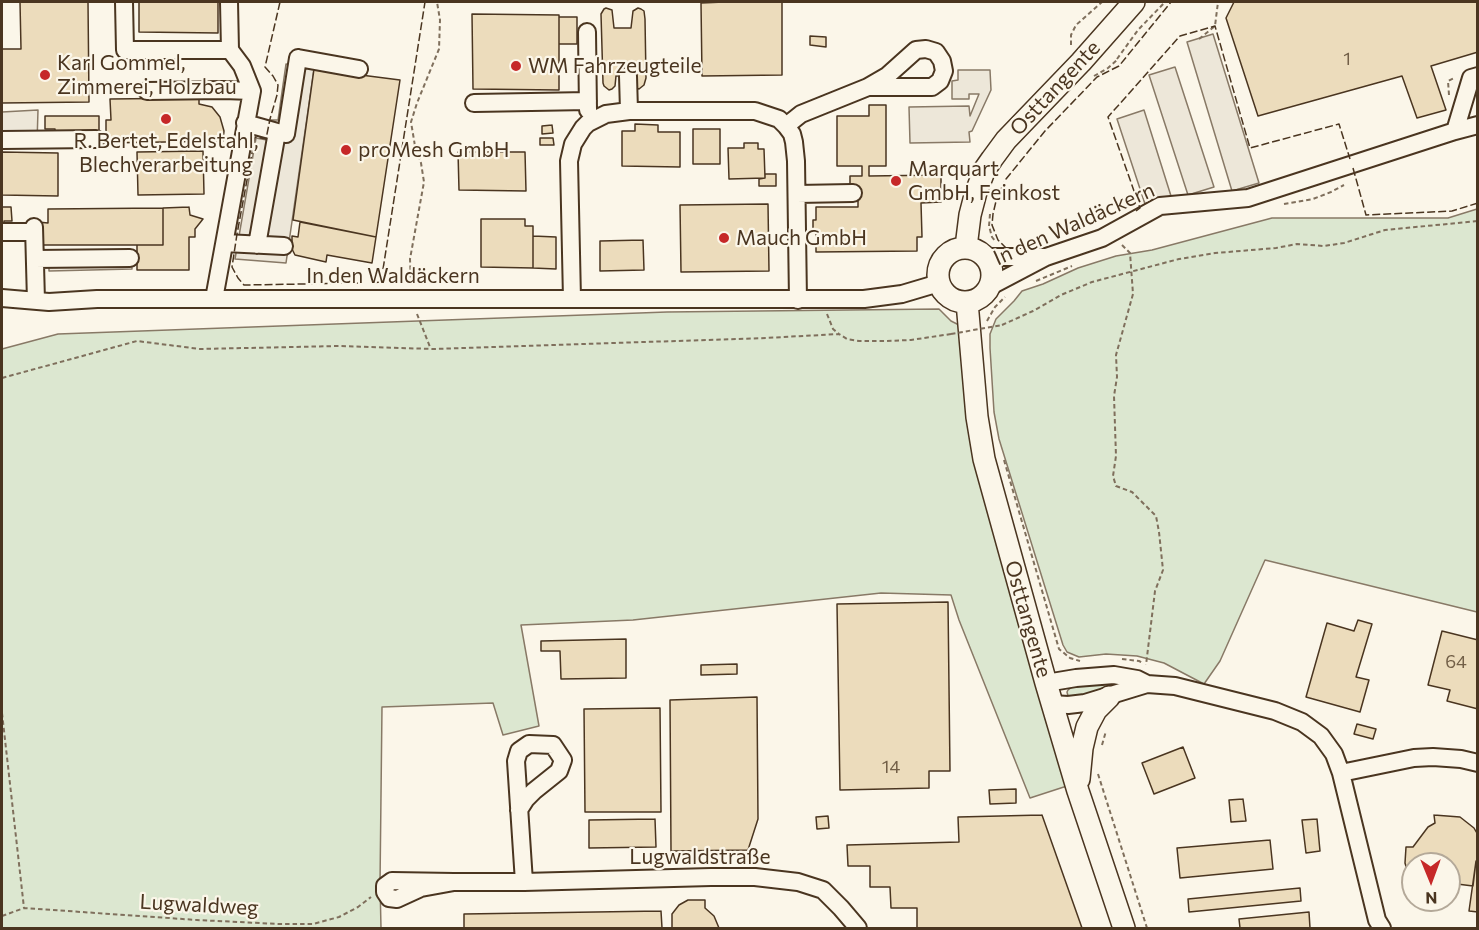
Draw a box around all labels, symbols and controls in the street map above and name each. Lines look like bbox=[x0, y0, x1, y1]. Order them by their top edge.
street label: Osttangente bbox=[1005, 35, 1105, 141]
house number: 1 bbox=[1343, 48, 1351, 70]
place label: Karl Gommel, Zimmerei, Holzbau bbox=[57, 50, 237, 100]
place label: WM Fahrzeugteile bbox=[528, 53, 702, 79]
marker: WM Fahrzeugteile bbox=[509, 59, 523, 73]
marker: Karl Gommel, Zimmerei, Holzbau bbox=[38, 68, 52, 82]
marker: R. Bertet, Edelstahl, Blechverarbeitung bbox=[159, 112, 173, 126]
place label: R. Bertet, Edelstahl, Blechverarbeitung bbox=[73, 128, 259, 178]
place label: proMesh GmbH bbox=[358, 137, 510, 163]
marker: proMesh GmbH bbox=[339, 143, 353, 157]
place label: Marquart GmbH, Feinkost bbox=[908, 156, 1060, 206]
marker: Marquart GmbH, Feinkost bbox=[889, 174, 903, 188]
street label: In den Waldäckern bbox=[990, 177, 1158, 271]
place label: Mauch GmbH bbox=[736, 225, 867, 251]
marker: Mauch GmbH bbox=[717, 231, 731, 245]
street label: In den Waldäckern bbox=[306, 263, 480, 289]
street label: Osttangente bbox=[999, 558, 1057, 680]
house number: 64 bbox=[1445, 651, 1467, 673]
house number: 14 bbox=[882, 756, 900, 778]
street label: Lugwaldstraße bbox=[629, 844, 771, 870]
north arrow bbox=[1401, 852, 1461, 912]
street label: Lugwaldweg bbox=[139, 889, 259, 921]
text: N bbox=[1425, 889, 1437, 908]

